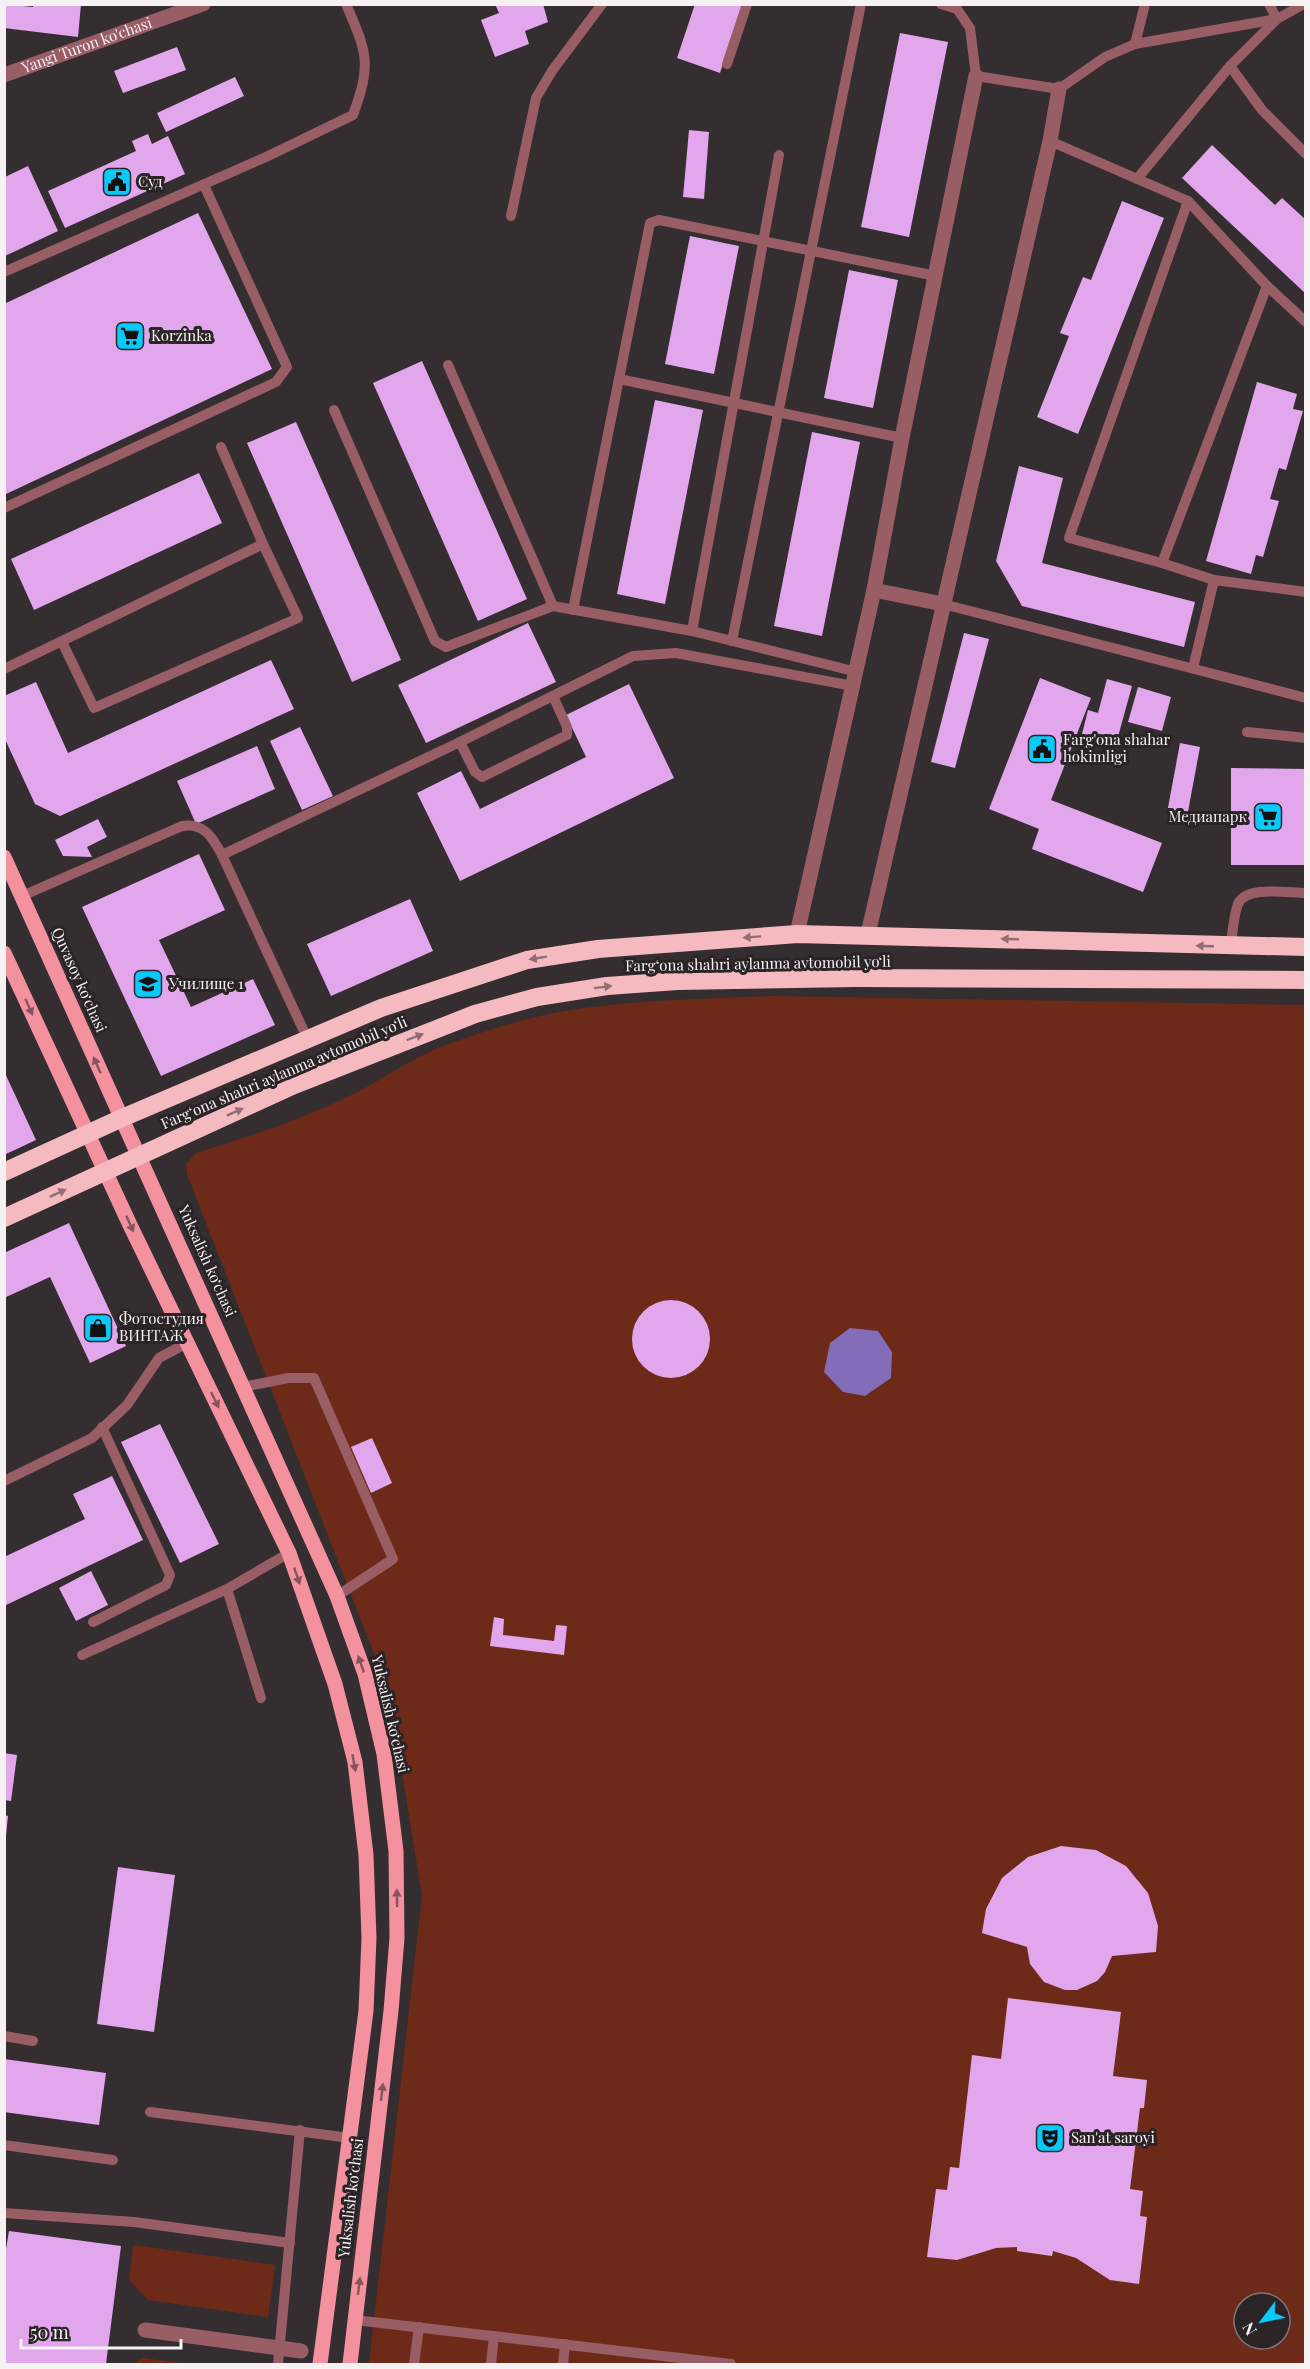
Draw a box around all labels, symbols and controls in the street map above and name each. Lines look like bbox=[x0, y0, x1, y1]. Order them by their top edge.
street label: Yangi Turon ko'chasi bbox=[18, 12, 155, 77]
public building icon: Суд bbox=[101, 166, 133, 198]
place label: Суд bbox=[138, 171, 163, 191]
supermarket icon: Korzinka bbox=[114, 320, 146, 352]
place label: Korzinka bbox=[151, 325, 212, 345]
place label: Farg'ona shahar hokimligi bbox=[1063, 729, 1170, 766]
public building icon: Farg'ona shahar hokimligi bbox=[1026, 733, 1058, 765]
supermarket icon: Медиапарк bbox=[1252, 801, 1284, 833]
place label: Медиапарк bbox=[1168, 806, 1247, 826]
street label: Quvasoy koʻchasi bbox=[48, 924, 112, 1036]
one-way arrow bbox=[743, 932, 762, 942]
one-way arrow bbox=[1001, 935, 1020, 944]
one-way arrow bbox=[1196, 941, 1215, 951]
street label: Fargʻona shahri aylanma avtomobil yoʻli bbox=[625, 951, 892, 975]
one-way arrow bbox=[528, 954, 547, 963]
school or university icon: Училище 1 bbox=[132, 968, 164, 1000]
place label: Училище 1 bbox=[168, 973, 244, 993]
one-way arrow bbox=[593, 982, 612, 992]
one-way arrow bbox=[24, 998, 33, 1015]
street label: Fargʻona shahri aylanma avtomobil yoʻli bbox=[157, 1011, 410, 1133]
one-way arrow bbox=[406, 1031, 424, 1041]
one-way arrow bbox=[92, 1056, 101, 1074]
one-way arrow bbox=[226, 1107, 244, 1116]
one-way arrow bbox=[49, 1188, 67, 1198]
street label: Yuksalish koʻchasi bbox=[174, 1201, 242, 1320]
one-way arrow bbox=[125, 1216, 134, 1233]
place label: Фотостудия ВИНТАЖ bbox=[119, 1308, 204, 1345]
shop icon: Фотостудия ВИНТАЖ bbox=[82, 1312, 114, 1344]
one-way arrow bbox=[210, 1391, 219, 1408]
one-way arrow bbox=[293, 1568, 303, 1586]
street label: Yuksalish koʻchasi bbox=[367, 1652, 414, 1775]
one-way arrow bbox=[356, 1655, 366, 1673]
one-way arrow bbox=[350, 1753, 359, 1772]
one-way arrow bbox=[392, 1888, 402, 1907]
one-way arrow bbox=[377, 2082, 387, 2101]
theatre icon: San'at saroyi bbox=[1034, 2122, 1066, 2154]
place label: San'at saroyi bbox=[1071, 2127, 1155, 2147]
street label: Yuksalish koʻchasi bbox=[333, 2136, 367, 2260]
one-way arrow bbox=[355, 2276, 364, 2295]
north arrow bbox=[1232, 2291, 1292, 2351]
scale bar bbox=[21, 2312, 182, 2350]
text: N bbox=[1237, 2318, 1261, 2340]
text: 50 m bbox=[30, 2320, 69, 2344]

